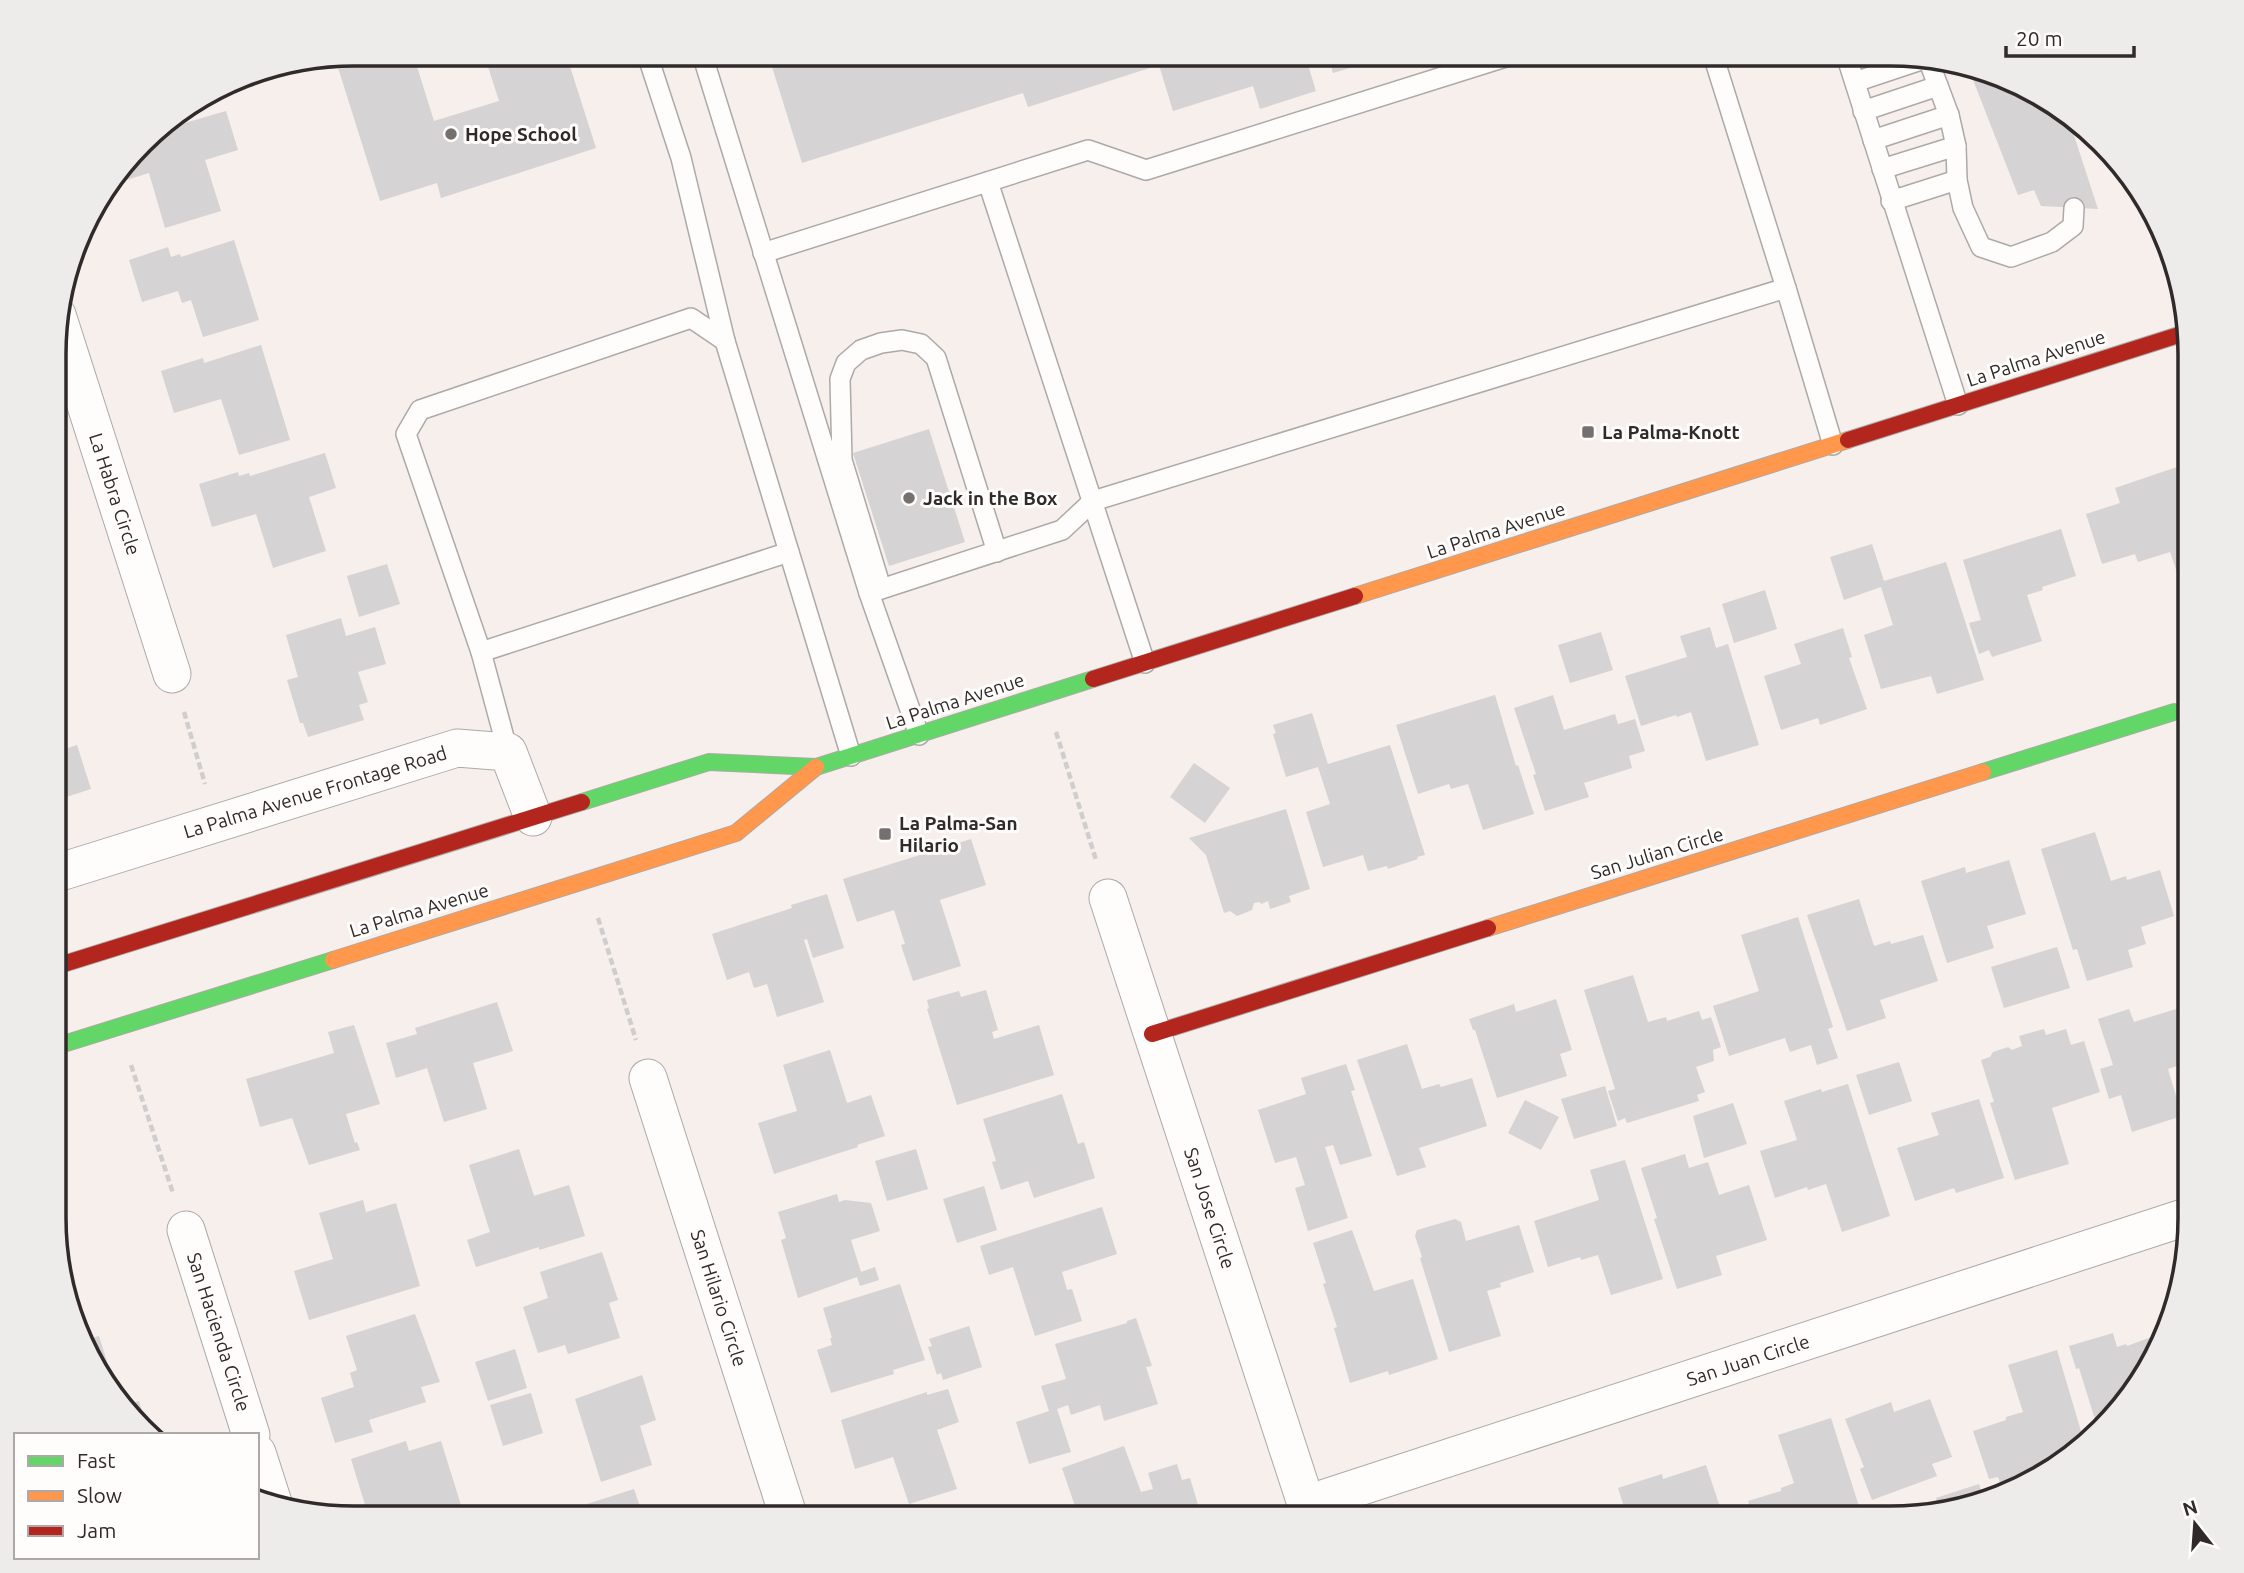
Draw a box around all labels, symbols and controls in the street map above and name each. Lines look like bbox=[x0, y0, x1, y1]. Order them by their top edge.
scale bar bbox=[2006, 14, 2134, 58]
text: 20 m bbox=[2016, 26, 2063, 50]
place label: Hope School bbox=[465, 123, 577, 145]
marker: Hope School bbox=[443, 126, 459, 142]
street label: La Palma Avenue bbox=[1964, 325, 2108, 391]
place label: La Palma-Knott bbox=[1602, 421, 1740, 443]
marker: La Palma-Knott bbox=[1580, 424, 1596, 440]
street label: La Habra Circle bbox=[85, 430, 145, 558]
place label: Jack in the Box bbox=[923, 487, 1058, 509]
marker: Jack in the Box bbox=[901, 490, 917, 506]
street label: La Palma Avenue bbox=[1424, 497, 1568, 563]
street label: La Palma Avenue bbox=[883, 668, 1027, 734]
street label: La Palma Avenue Frontage Road bbox=[181, 741, 449, 843]
place label: La Palma-San Hilario bbox=[899, 812, 1018, 856]
street label: San Julian Circle bbox=[1588, 822, 1726, 884]
marker: La Palma-San Hilario bbox=[877, 826, 893, 842]
street label: La Palma Avenue bbox=[347, 878, 491, 942]
street label: San Jose Circle bbox=[1180, 1145, 1240, 1271]
street label: San Hilario Circle bbox=[687, 1227, 751, 1369]
street label: San Hacienda Circle bbox=[183, 1250, 255, 1414]
street label: San Juan Circle bbox=[1684, 1330, 1812, 1390]
legend bbox=[14, 1433, 259, 1559]
text: Fast bbox=[77, 1448, 115, 1472]
text: Slow bbox=[77, 1483, 122, 1507]
north arrow bbox=[2160, 1489, 2230, 1559]
text: N bbox=[2180, 1495, 2200, 1520]
text: Jam bbox=[77, 1518, 116, 1542]

